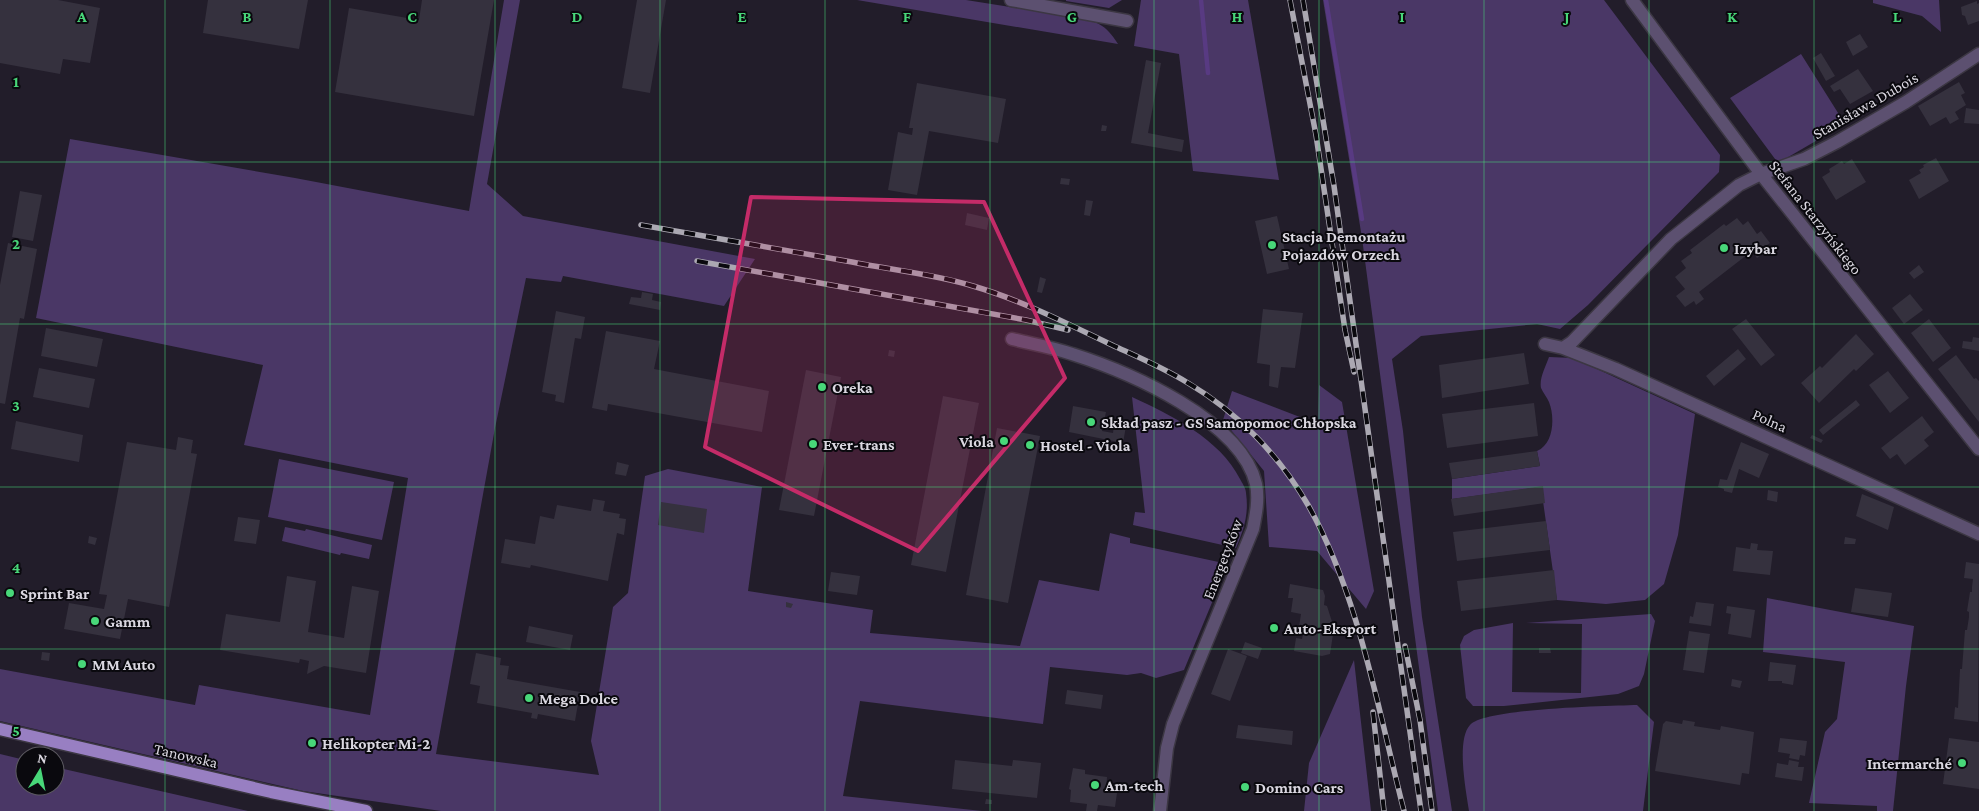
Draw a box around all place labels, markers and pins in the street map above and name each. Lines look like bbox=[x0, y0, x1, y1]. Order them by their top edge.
place label: Stacja Demontażu Pojazdów Orzech bbox=[1282, 228, 1405, 264]
marker: Stacja Demontażu Pojazdów Orzech bbox=[1266, 239, 1278, 251]
place label: Izybar bbox=[1734, 240, 1778, 257]
marker: Izybar bbox=[1718, 242, 1730, 254]
place label: Oreka bbox=[832, 379, 873, 396]
marker: Oreka bbox=[816, 381, 828, 393]
place label: Skład pasz - GS Samopomoc Chłopska bbox=[1101, 414, 1357, 431]
marker: Skład pasz - GS Samopomoc Chłopska bbox=[1085, 416, 1097, 428]
place label: Viola bbox=[958, 433, 994, 450]
marker: Viola bbox=[998, 435, 1010, 447]
place label: Ever-trans bbox=[823, 436, 895, 453]
place label: Hostel - Viola bbox=[1040, 437, 1131, 454]
marker: Ever-trans bbox=[807, 438, 819, 450]
marker: Hostel - Viola bbox=[1024, 439, 1036, 451]
place label: Sprint Bar bbox=[20, 585, 90, 602]
marker: Sprint Bar bbox=[4, 587, 16, 599]
place label: Gamm bbox=[105, 613, 151, 630]
marker: Gamm bbox=[89, 615, 101, 627]
place label: Auto-Eksport bbox=[1283, 620, 1376, 637]
marker: Auto-Eksport bbox=[1268, 622, 1280, 634]
place label: MM Auto bbox=[92, 656, 155, 673]
marker: MM Auto bbox=[76, 658, 88, 670]
place label: Mega Dolce bbox=[539, 690, 618, 707]
marker: Mega Dolce bbox=[523, 692, 535, 704]
place label: Helikopter Mi-2 bbox=[322, 735, 430, 752]
marker: Helikopter Mi-2 bbox=[306, 737, 318, 749]
place label: Intermarché bbox=[1867, 755, 1953, 772]
marker: Intermarché bbox=[1956, 757, 1968, 769]
place label: Am-tech bbox=[1104, 777, 1164, 794]
marker: Am-tech bbox=[1089, 779, 1101, 791]
place label: Domino Cars bbox=[1255, 779, 1344, 796]
marker: Domino Cars bbox=[1239, 781, 1251, 793]

